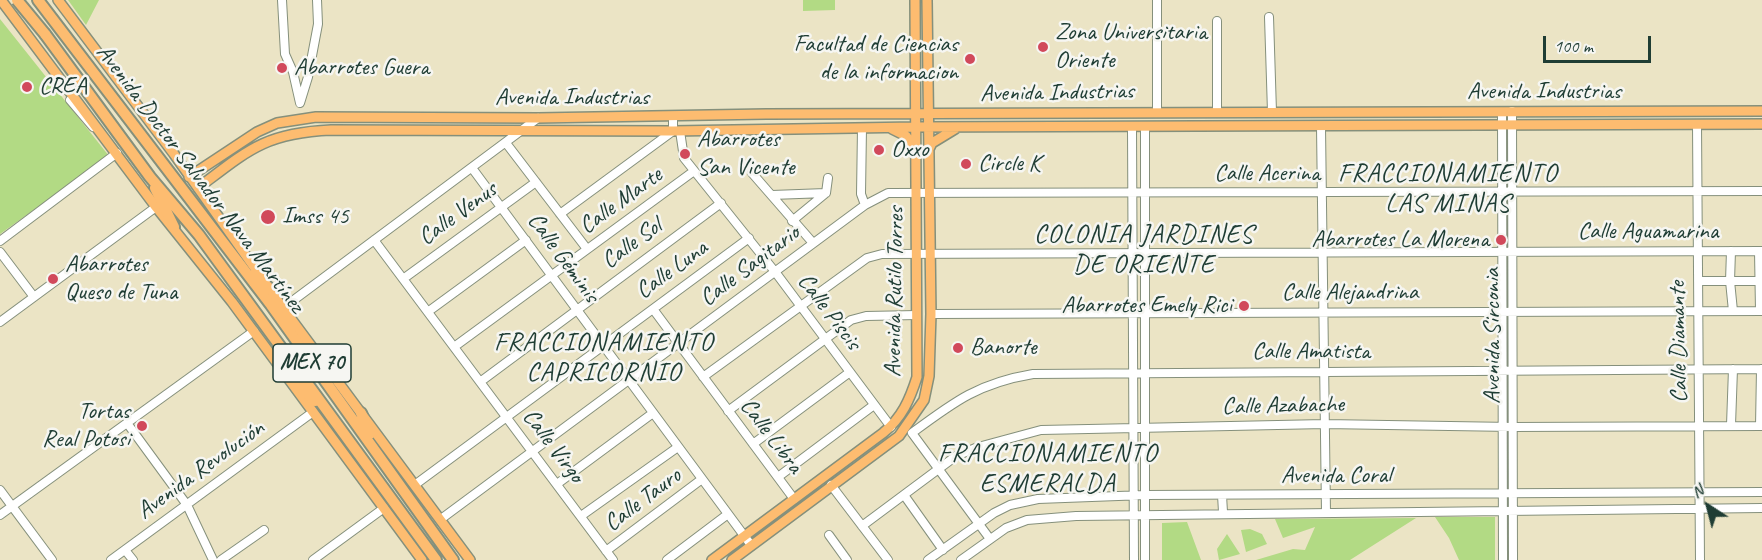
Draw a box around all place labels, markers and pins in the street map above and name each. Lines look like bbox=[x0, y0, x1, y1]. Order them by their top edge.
place label: Zona Universitaria Oriente bbox=[1055, 19, 1207, 75]
place label: Facultad de Ciencias de la informacion bbox=[794, 31, 958, 87]
marker: Zona Universitaria Oriente bbox=[1036, 40, 1050, 54]
marker: Facultad de Ciencias de la informacion bbox=[963, 52, 977, 66]
place label: Abarrotes Guera bbox=[294, 54, 429, 82]
marker: Abarrotes Guera bbox=[275, 61, 289, 75]
place label: CREA bbox=[39, 73, 87, 101]
marker: CREA bbox=[20, 80, 34, 94]
place label: Abarrotes San Vicente bbox=[697, 126, 795, 182]
place label: Oxxo bbox=[891, 136, 929, 164]
marker: Oxxo bbox=[872, 143, 886, 157]
marker: Abarrotes San Vicente bbox=[678, 147, 692, 161]
place label: Circle K bbox=[978, 150, 1040, 178]
marker: Circle K bbox=[959, 157, 973, 171]
place label: Imss 45 bbox=[282, 203, 349, 231]
marker: Imss 45 bbox=[259, 208, 277, 226]
place label: Abarrotes La Morena bbox=[1311, 226, 1489, 254]
marker: Abarrotes La Morena bbox=[1494, 233, 1508, 247]
place label: Abarrotes Queso de Tuna bbox=[65, 251, 177, 307]
marker: Abarrotes Queso de Tuna bbox=[46, 272, 60, 286]
place label: Abarrotes Emely Rici bbox=[1061, 292, 1232, 320]
marker: Abarrotes Emely Rici bbox=[1237, 299, 1251, 313]
place label: Banorte bbox=[970, 334, 1037, 362]
marker: Banorte bbox=[951, 341, 965, 355]
place label: Tortas Real Potosi bbox=[42, 398, 130, 454]
marker: Tortas Real Potosi bbox=[135, 419, 149, 433]

